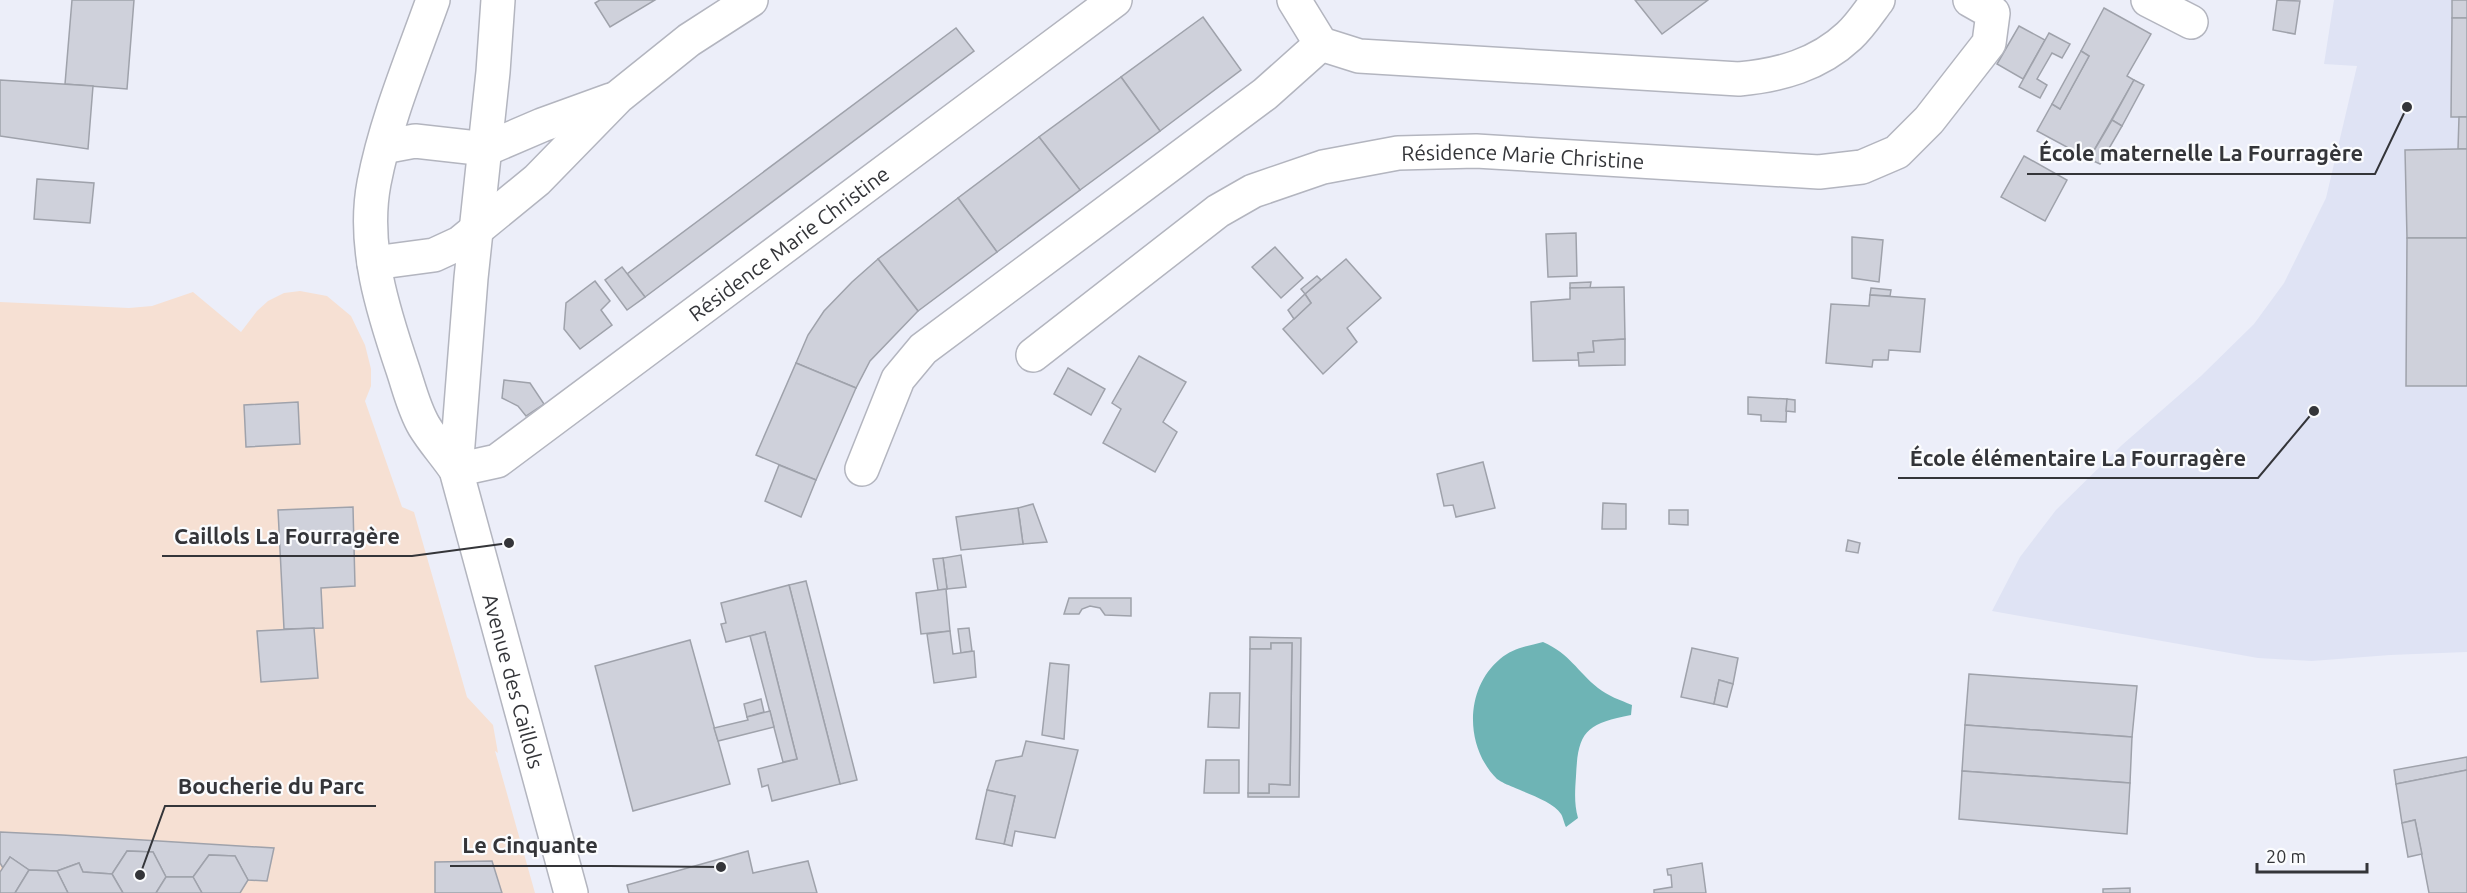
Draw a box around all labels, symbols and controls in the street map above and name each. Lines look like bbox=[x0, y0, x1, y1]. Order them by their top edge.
callout: École maternelle La Fourragère bbox=[2027, 134, 2375, 174]
street label: Résidence Marie Christine bbox=[1401, 139, 1645, 173]
text: École maternelle La Fourragère bbox=[2039, 140, 2363, 165]
street label: Résidence Marie Christine bbox=[684, 161, 894, 326]
callout: École élémentaire La Fourragère bbox=[1898, 438, 2258, 478]
text: École élémentaire La Fourragère bbox=[1910, 445, 2246, 470]
callout: Caillols La Fourragère bbox=[162, 516, 412, 556]
text: Caillols La Fourragère bbox=[174, 523, 400, 548]
street label: Avenue des Caillols bbox=[478, 591, 549, 771]
callout: Boucherie du Parc bbox=[165, 766, 376, 806]
text: Boucherie du Parc bbox=[178, 773, 364, 798]
callout: Le Cinquante bbox=[450, 826, 609, 866]
text: Le Cinquante bbox=[462, 832, 598, 857]
scale bar bbox=[2257, 836, 2366, 874]
text: 20 m bbox=[2266, 846, 2306, 866]

